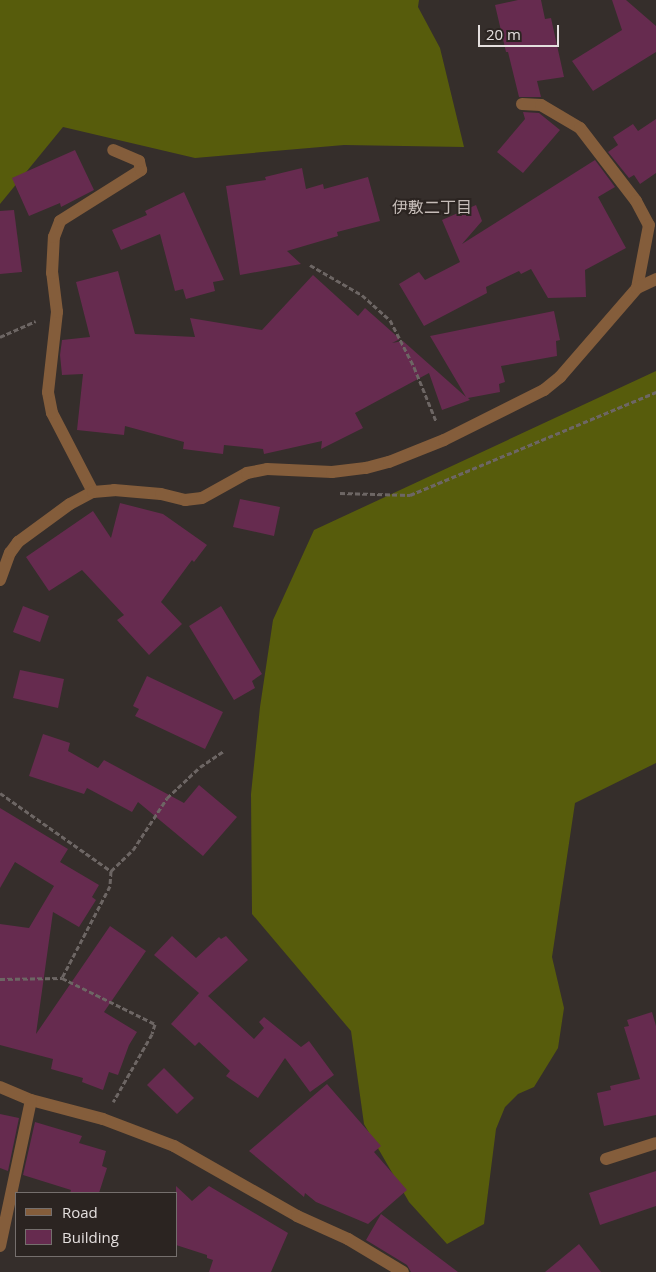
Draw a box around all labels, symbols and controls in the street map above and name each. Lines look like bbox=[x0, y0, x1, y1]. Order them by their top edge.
scale bar bbox=[481, 15, 562, 47]
text: 20 m bbox=[486, 24, 521, 44]
district label: 伊敷二丁目 bbox=[392, 197, 472, 217]
legend bbox=[15, 1192, 178, 1257]
text: Road bbox=[62, 1202, 98, 1222]
text: Building bbox=[62, 1227, 119, 1247]

